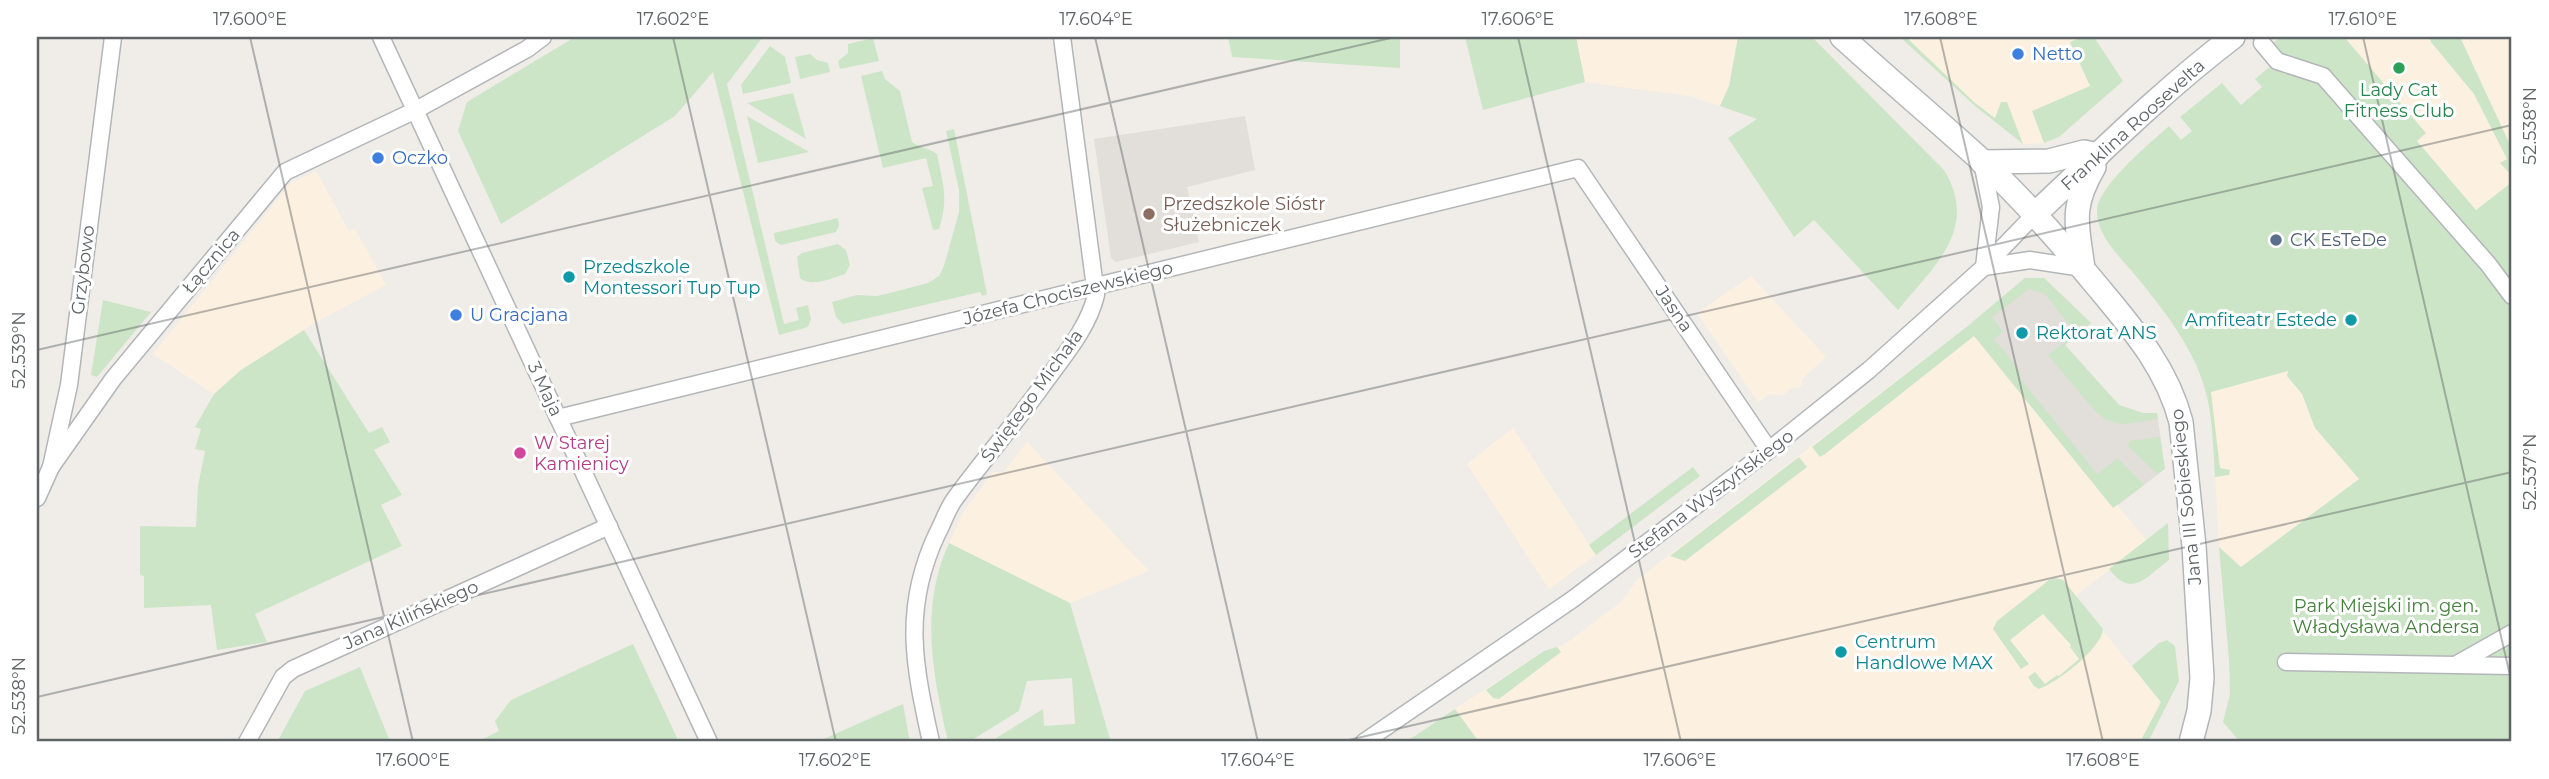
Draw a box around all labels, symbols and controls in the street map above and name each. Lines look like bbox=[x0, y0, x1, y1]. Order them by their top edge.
text: 17.600°E bbox=[213, 8, 287, 30]
text: 17.602°E bbox=[637, 8, 709, 30]
text: 17.604°E bbox=[1059, 8, 1133, 30]
text: 17.606°E bbox=[1482, 8, 1554, 30]
text: 17.608°E bbox=[1904, 8, 1978, 30]
text: 17.610°E bbox=[2329, 8, 2397, 30]
place label: Netto bbox=[2032, 43, 2083, 65]
marker: Netto bbox=[2010, 46, 2026, 62]
street label: Franklina Roosevelta bbox=[2056, 55, 2210, 195]
marker: Lady Cat Fitness Club bbox=[2391, 60, 2407, 76]
place label: Lady Cat Fitness Club bbox=[2344, 79, 2454, 122]
text: 52.538°N bbox=[2519, 87, 2541, 165]
place label: Oczko bbox=[392, 147, 448, 169]
marker: Oczko bbox=[370, 150, 386, 166]
place label: Przedszkole Sióstr Służebniczek bbox=[1163, 193, 1325, 236]
marker: Przedszkole Sióstr Służebniczek bbox=[1141, 206, 1157, 222]
street label: Grzybowo bbox=[67, 224, 99, 316]
street label: Łącznica bbox=[177, 224, 245, 298]
place label: CK EsTeDe bbox=[2290, 229, 2387, 251]
marker: CK EsTeDe bbox=[2268, 232, 2284, 248]
place label: Przedszkole Montessori Tup Tup bbox=[583, 256, 760, 299]
street label: Józefa Chociszewskiego bbox=[960, 256, 1175, 330]
marker: Przedszkole Montessori Tup Tup bbox=[561, 269, 577, 285]
street label: Jasna bbox=[1650, 281, 1697, 336]
place label: U Gracjana bbox=[470, 304, 568, 326]
marker: U Gracjana bbox=[448, 307, 464, 323]
place label: Amfiteatr Estede bbox=[2185, 309, 2337, 331]
text: 52.539°N bbox=[8, 311, 30, 389]
marker: Amfiteatr Estede bbox=[2343, 312, 2359, 328]
place label: Rektorat ANS bbox=[2036, 322, 2157, 344]
street label: Świętego Michała bbox=[976, 325, 1088, 467]
marker: Rektorat ANS bbox=[2014, 325, 2030, 341]
street label: 3 Maja bbox=[523, 358, 567, 420]
street label: Jana III Sobieskiego bbox=[2166, 408, 2206, 587]
street label: Stefana Wyszyńskiego bbox=[1624, 425, 1798, 563]
place label: W Starej Kamienicy bbox=[534, 432, 629, 475]
text: 52.537°N bbox=[2519, 433, 2541, 511]
marker: W Starej Kamienicy bbox=[512, 445, 528, 461]
street label: Jana Kilińskiego bbox=[339, 575, 482, 655]
park label: Park Miejski im. gen. Władysława Andersa bbox=[2292, 595, 2480, 638]
place label: Centrum Handlowe MAX bbox=[1855, 631, 1993, 674]
marker: Centrum Handlowe MAX bbox=[1833, 644, 1849, 660]
text: 52.538°N bbox=[8, 657, 30, 735]
text: 17.600°E bbox=[376, 749, 450, 771]
text: 17.602°E bbox=[799, 749, 871, 771]
text: 17.604°E bbox=[1221, 749, 1295, 771]
text: 17.606°E bbox=[1644, 749, 1716, 771]
text: 17.608°E bbox=[2066, 749, 2140, 771]

